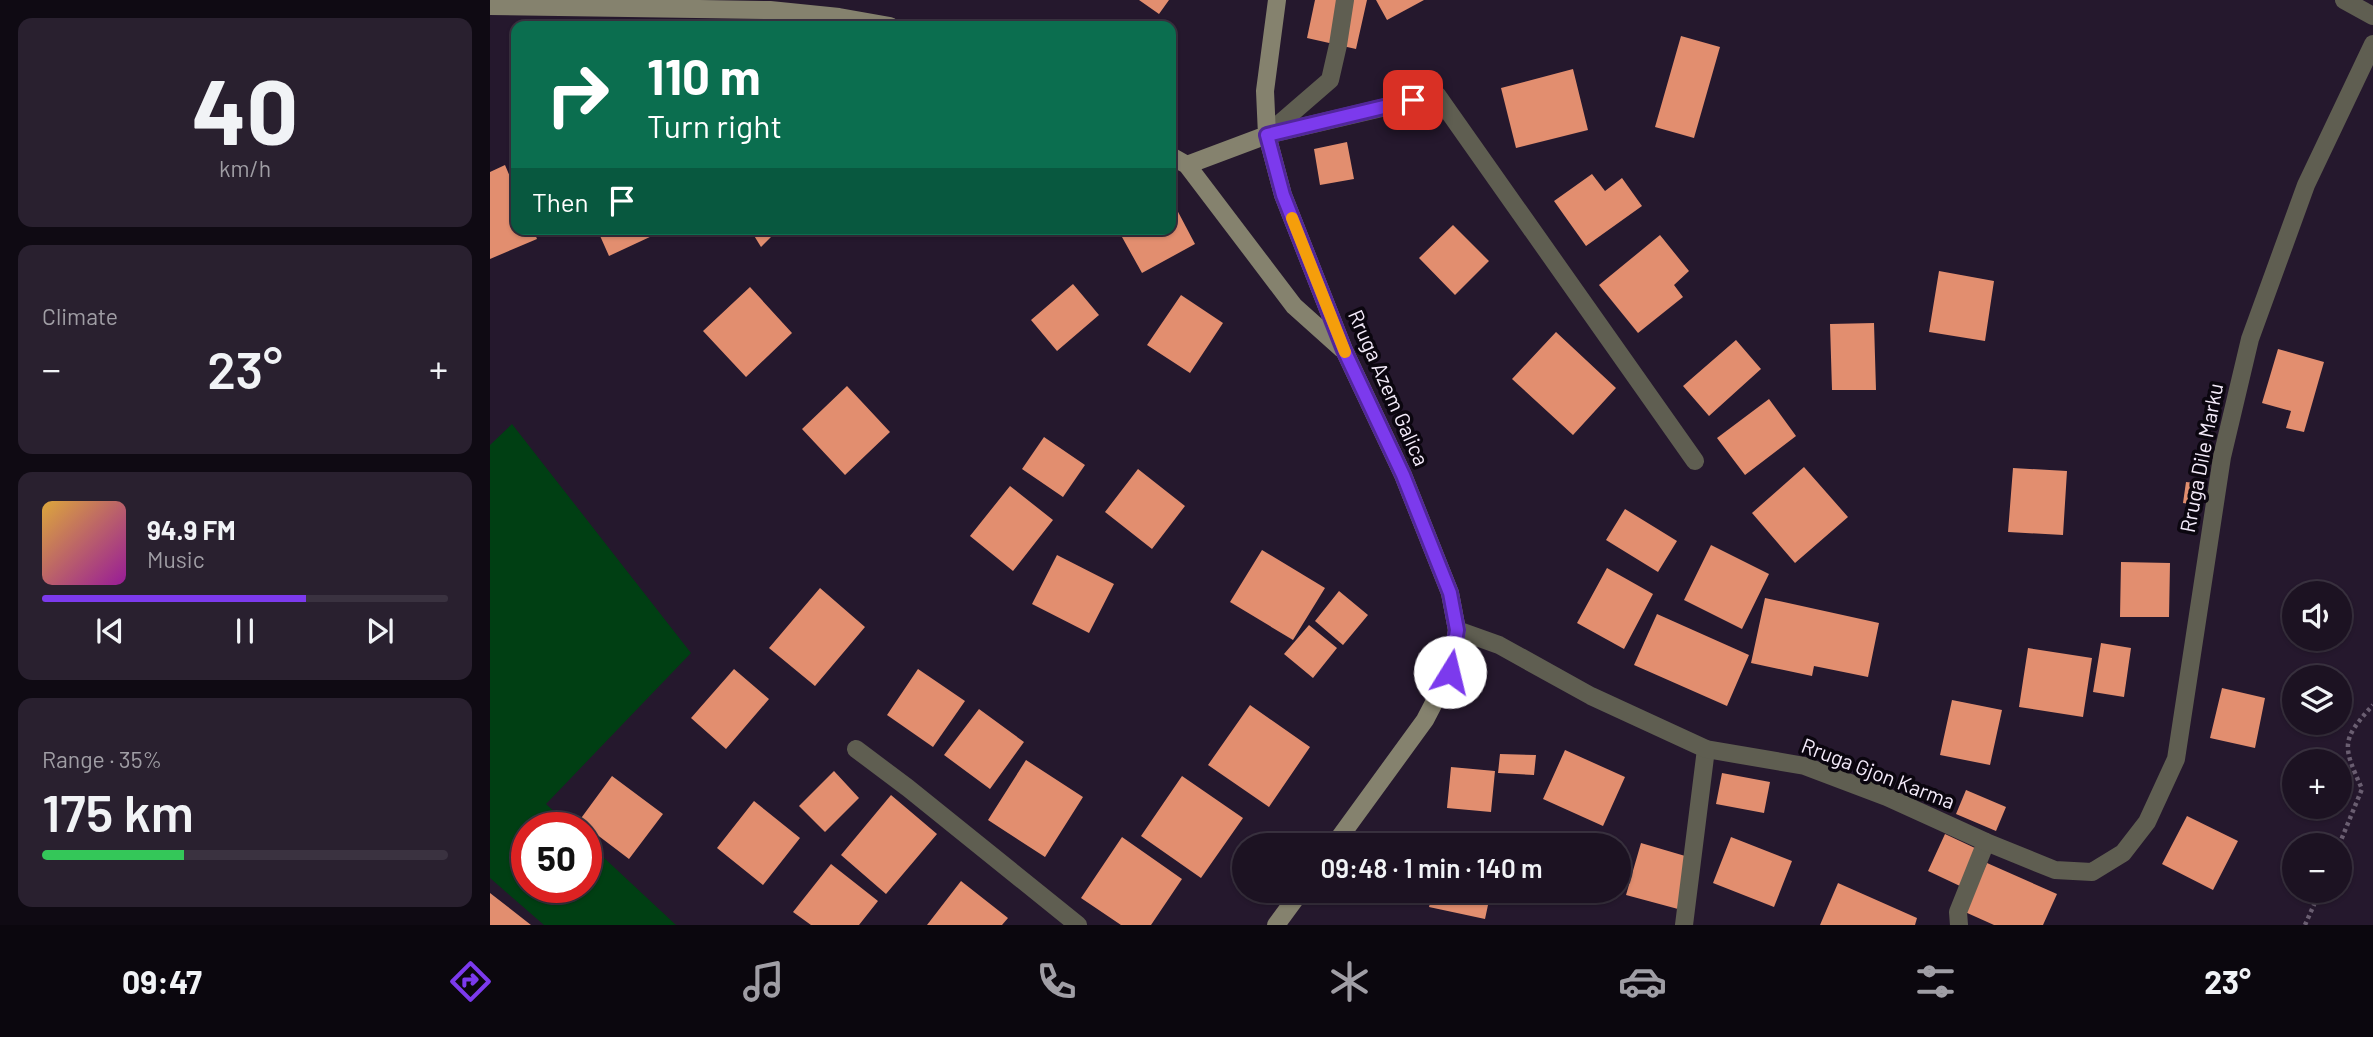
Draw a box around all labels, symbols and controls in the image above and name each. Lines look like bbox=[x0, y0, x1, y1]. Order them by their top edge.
text: 110 m bbox=[647, 46, 761, 105]
icon: right bbox=[532, 49, 623, 140]
text: 40 bbox=[192, 54, 298, 163]
pin bbox=[1383, 70, 1443, 130]
icon: arrive bbox=[1394, 81, 1432, 119]
text: Turn right bbox=[647, 106, 782, 144]
text: km/h bbox=[219, 154, 271, 182]
icon: arrive bbox=[603, 182, 641, 220]
text: Then bbox=[532, 186, 589, 217]
text: Climate bbox=[42, 302, 118, 330]
street label: Rruga Azem Galica bbox=[1344, 306, 1435, 469]
text: 23° bbox=[207, 337, 283, 399]
text: − bbox=[42, 345, 61, 391]
text: + bbox=[429, 345, 448, 391]
street label: Rruga Dile Marku bbox=[2174, 381, 2227, 535]
text: 94.9 FM bbox=[147, 514, 236, 545]
text: Music bbox=[147, 545, 205, 573]
map controls bbox=[2282, 581, 2352, 903]
button: sound bbox=[2282, 581, 2352, 651]
icon: previous bbox=[91, 612, 129, 650]
icon: pause bbox=[226, 612, 264, 650]
icon: next bbox=[361, 612, 399, 650]
position arrow bbox=[1413, 635, 1487, 709]
button: layers bbox=[2282, 665, 2352, 735]
street label: Rruga Gjon Karma bbox=[1798, 732, 1959, 813]
text: Range · 35% bbox=[42, 745, 162, 773]
button: + bbox=[2282, 749, 2352, 819]
text: 175 km bbox=[42, 780, 194, 842]
speed limit sign: 50 bbox=[511, 812, 602, 903]
button: − bbox=[2282, 833, 2352, 903]
text: 09:48 · 1 min · 140 m bbox=[1321, 852, 1542, 883]
icon: directions bbox=[446, 957, 495, 1006]
icon: music bbox=[739, 957, 788, 1006]
icon: phone bbox=[1032, 957, 1081, 1006]
icon: climate bbox=[1325, 957, 1374, 1006]
icon: car bbox=[1618, 957, 1667, 1006]
icon: filters bbox=[1911, 957, 1960, 1006]
text: 09:47 bbox=[122, 962, 202, 1000]
text: 23° bbox=[2204, 962, 2251, 1000]

